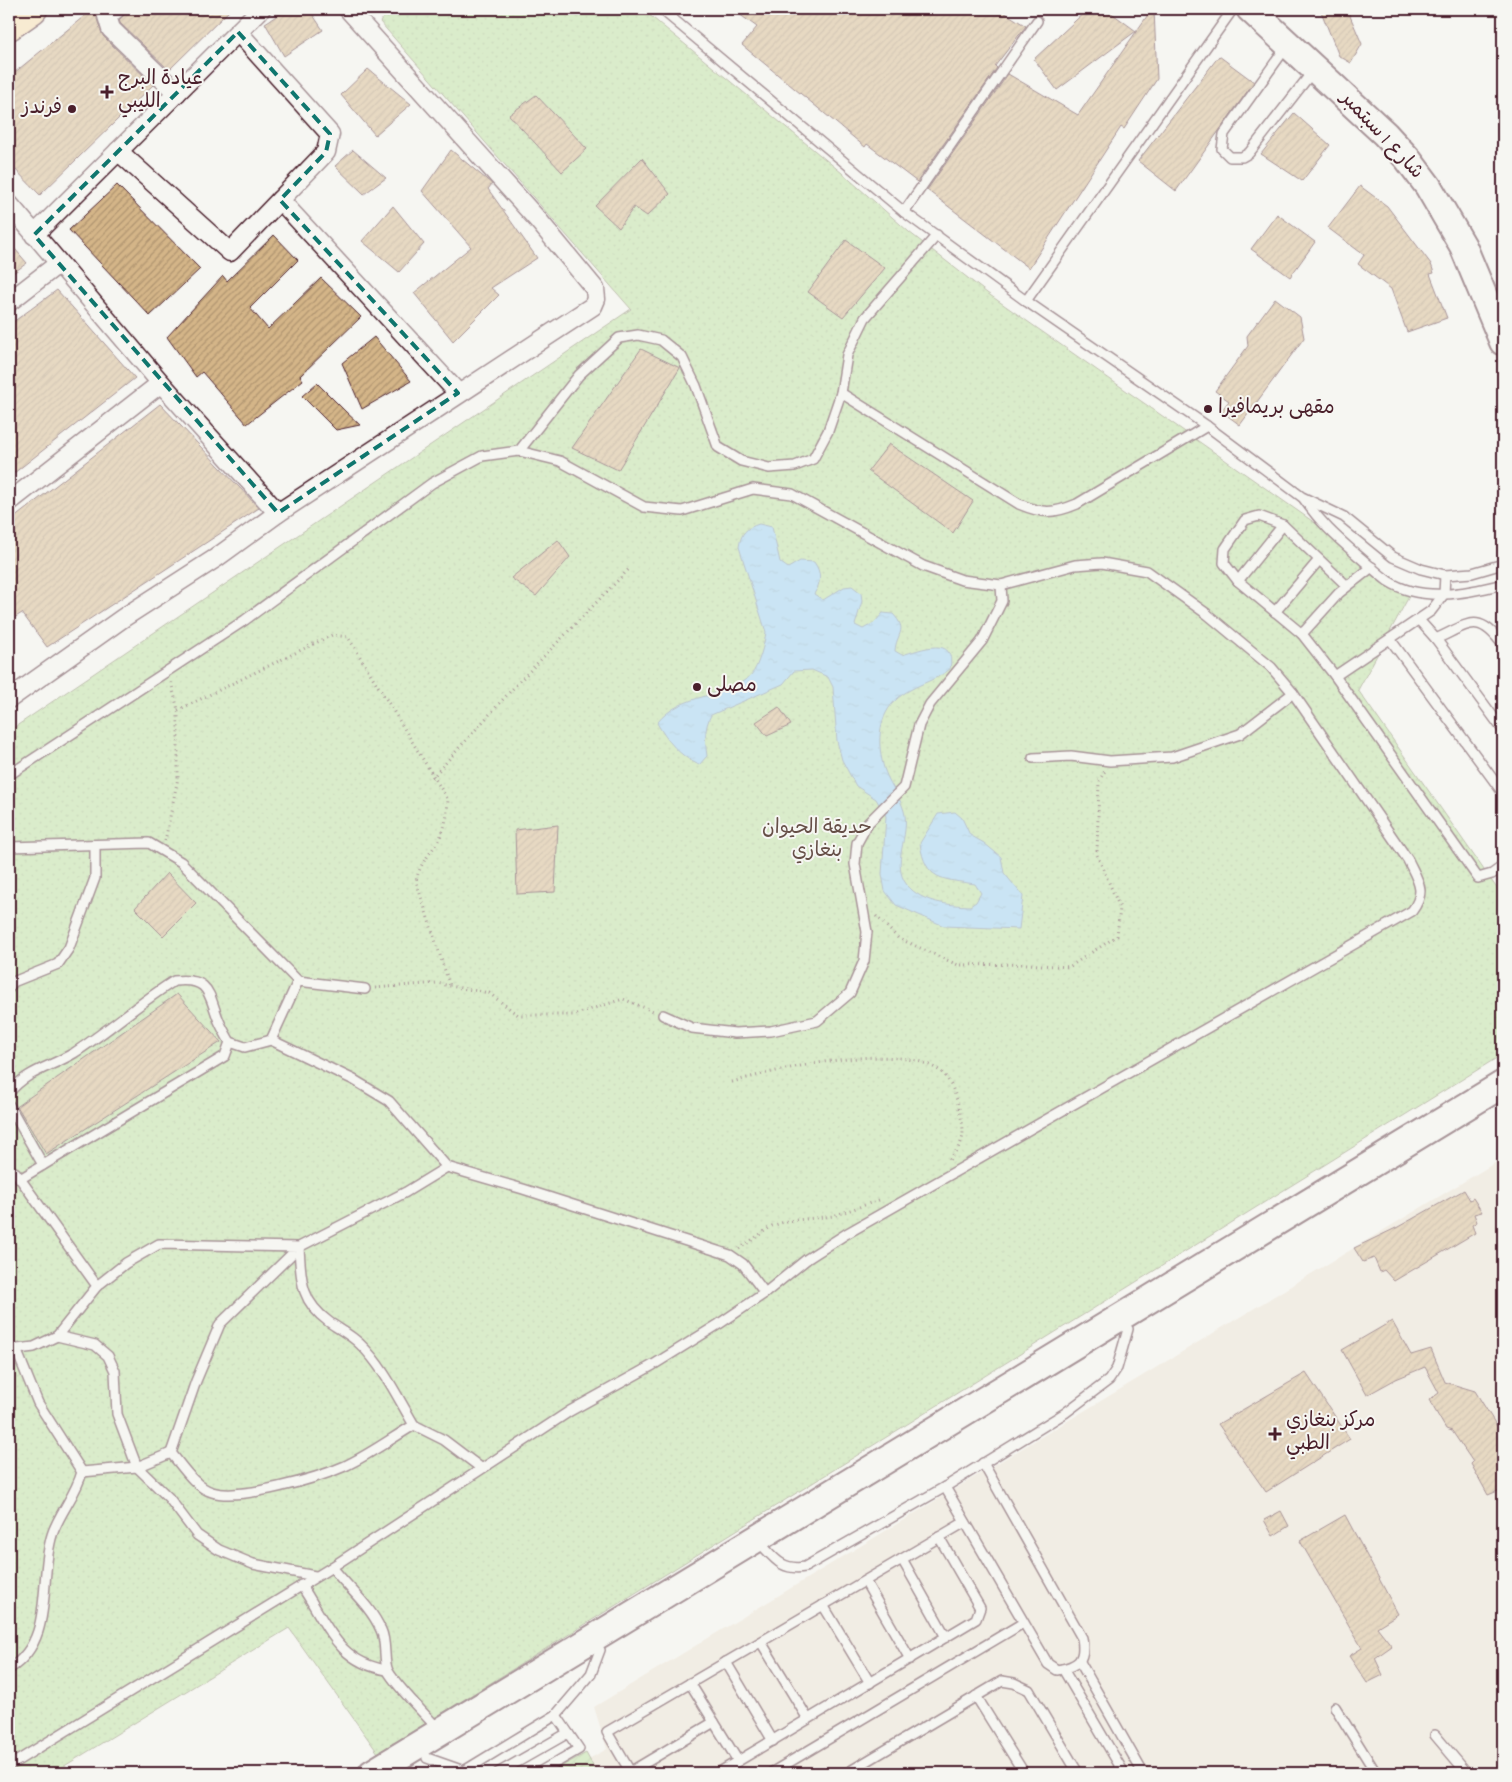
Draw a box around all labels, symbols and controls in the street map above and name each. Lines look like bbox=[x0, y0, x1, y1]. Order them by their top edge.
place label: عيادة البرج الليبي bbox=[118, 66, 203, 118]
street label: شارع 1 سبتمبر bbox=[1331, 84, 1429, 186]
marker: عيادة البرج الليبي bbox=[100, 85, 114, 99]
place label: فرندز bbox=[20, 95, 62, 123]
marker: فرندز bbox=[66, 103, 78, 115]
place label: مقهى بريمافيرا bbox=[1218, 395, 1335, 423]
marker: مقهى بريمافيرا bbox=[1202, 403, 1214, 415]
place label: مصلى bbox=[707, 673, 757, 701]
marker: مصلى bbox=[691, 681, 703, 693]
park label: حديقة الحيوان بنغازي bbox=[762, 815, 872, 866]
place label: مركز بنغازي الطبي bbox=[1286, 1408, 1375, 1460]
marker: مركز بنغازي الطبي bbox=[1268, 1427, 1282, 1441]

